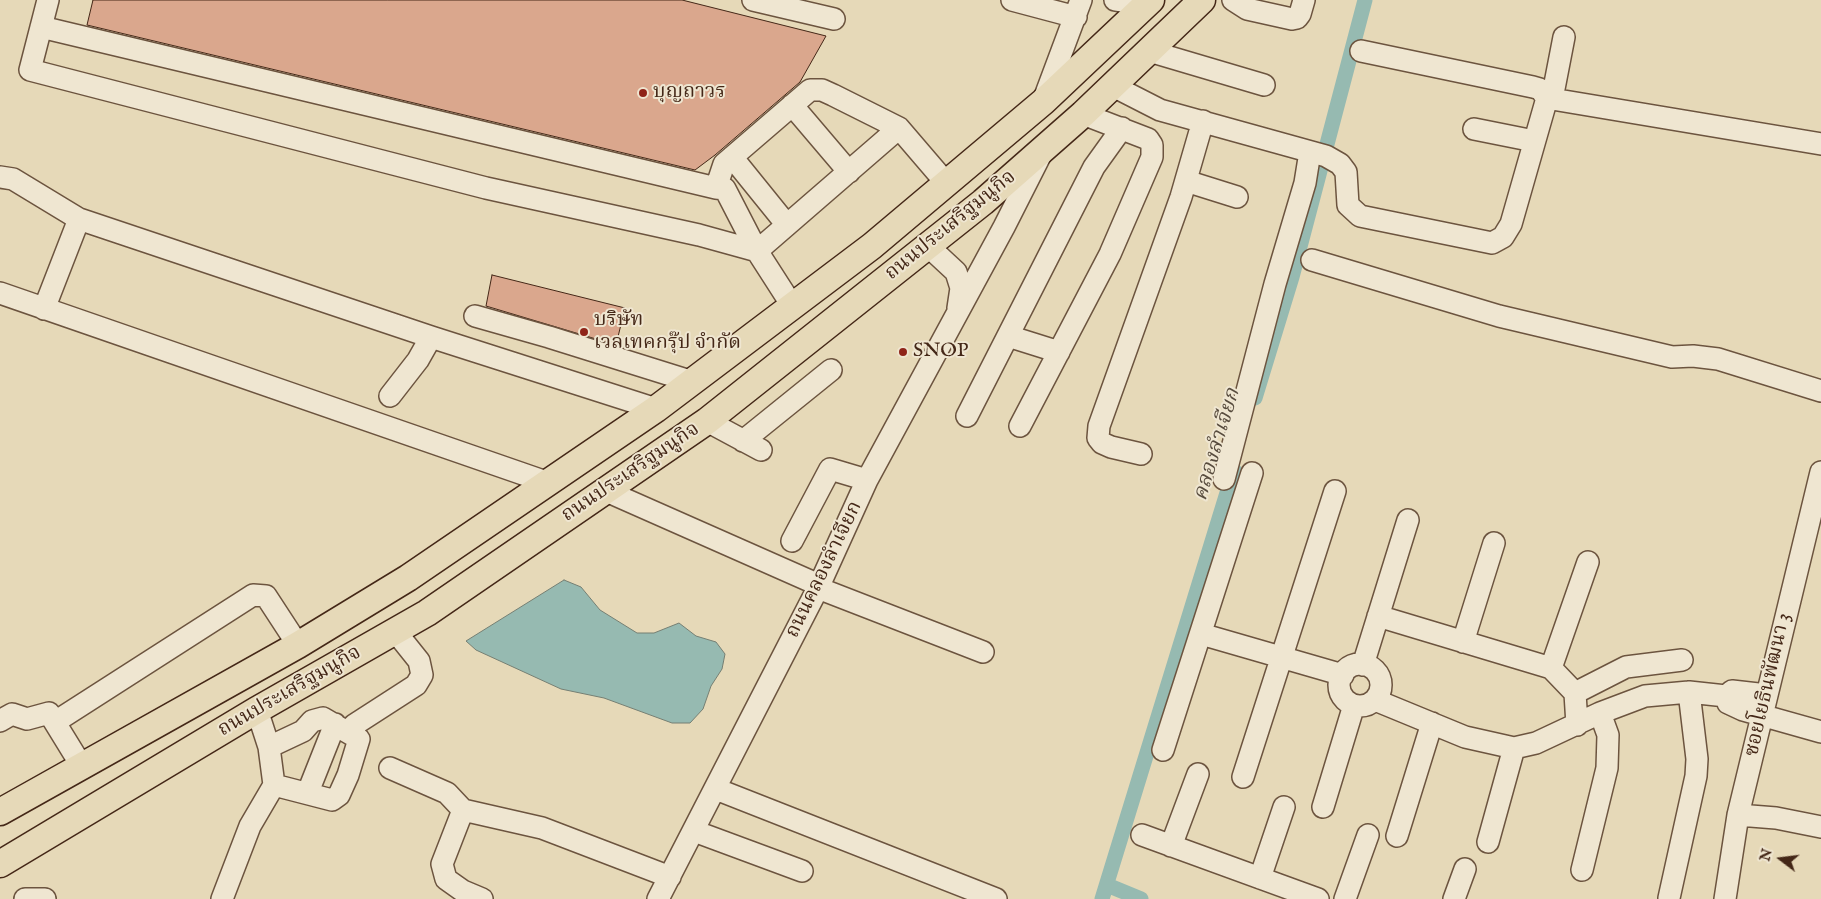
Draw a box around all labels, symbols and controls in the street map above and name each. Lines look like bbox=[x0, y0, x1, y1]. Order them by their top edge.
place label: บุญถาวร bbox=[653, 81, 725, 105]
marker: บุญถาวร bbox=[637, 87, 649, 99]
street label: ถนนประเสริฐมนูกิจ bbox=[881, 166, 1021, 286]
place label: บริษัท เวลเทคกรุ๊ป จำกัด bbox=[594, 309, 741, 356]
marker: บริษัท เวลเทคกรุ๊ป จำกัด bbox=[578, 326, 590, 338]
place label: SNOP bbox=[913, 340, 968, 364]
marker: SNOP bbox=[897, 346, 909, 358]
water label: คลองลำเจียก bbox=[1189, 386, 1247, 504]
street label: ถนนประเสริฐมนูกิจ bbox=[557, 418, 705, 528]
street label: ถนนคลองลำเจียก bbox=[782, 498, 868, 642]
street label: ซอยโยธินพัฒนา 3 bbox=[1741, 611, 1797, 759]
street label: ถนนประเสริฐมนูกิจ bbox=[214, 641, 366, 743]
north arrow bbox=[1756, 834, 1806, 884]
text: N bbox=[1756, 847, 1777, 863]

